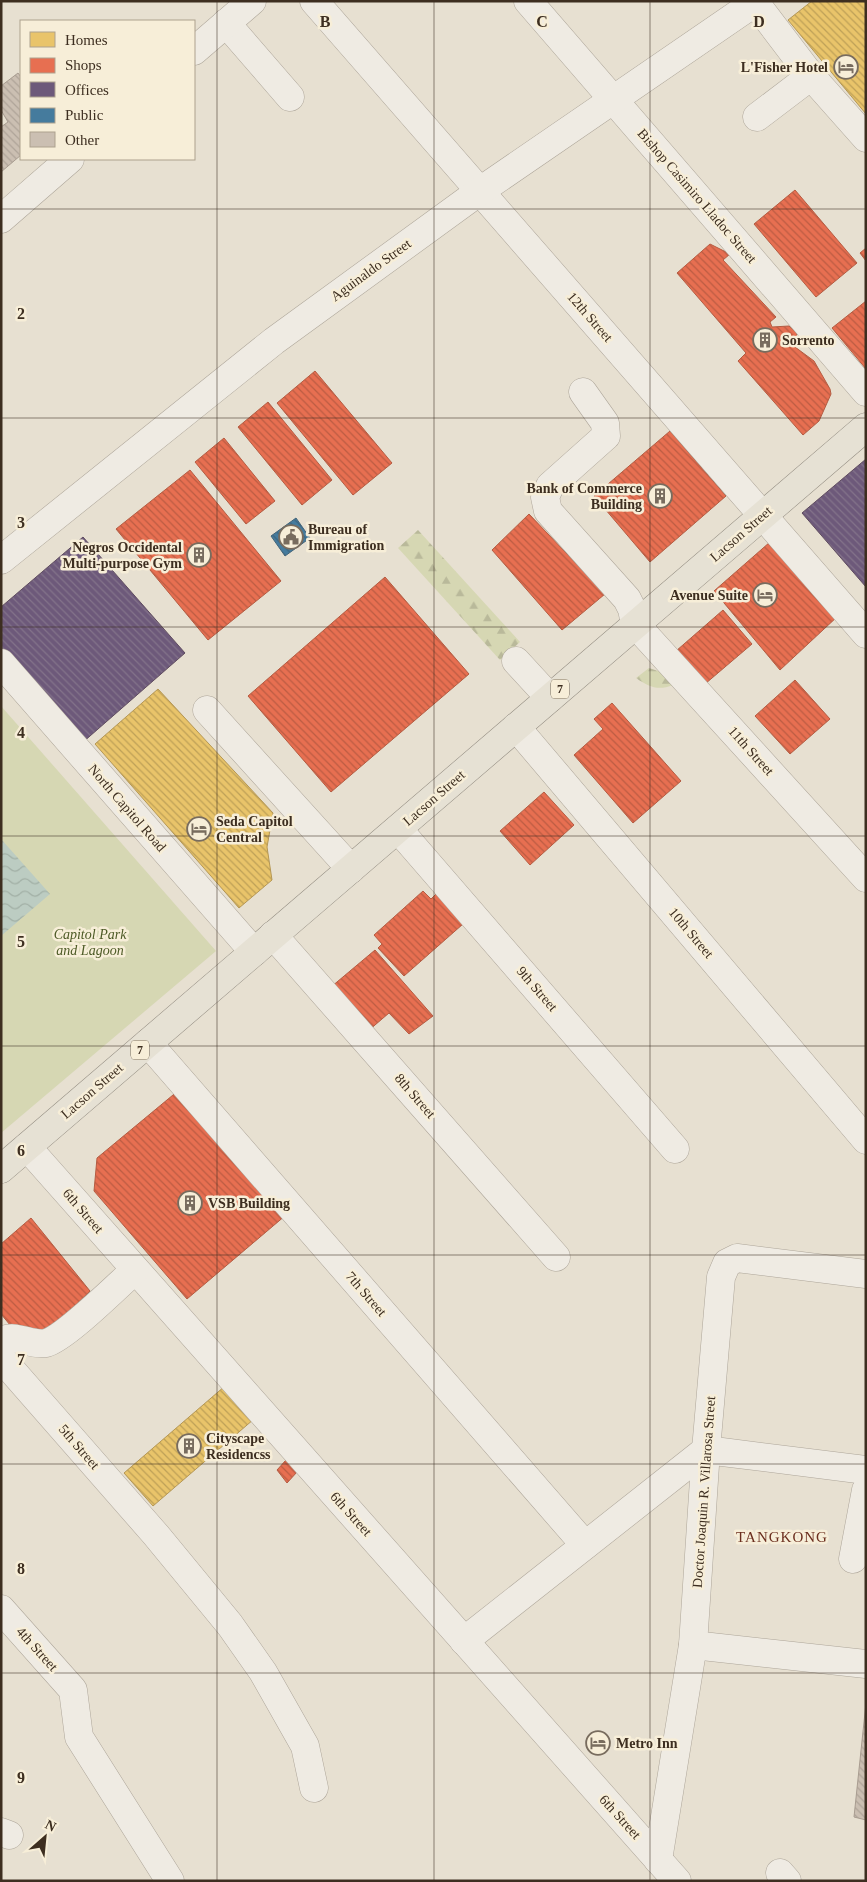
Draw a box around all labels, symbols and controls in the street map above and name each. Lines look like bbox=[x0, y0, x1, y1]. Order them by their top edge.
text: B bbox=[320, 13, 331, 30]
text: C bbox=[536, 13, 548, 30]
text: D bbox=[753, 13, 765, 30]
legend bbox=[20, 20, 195, 160]
text: Homes bbox=[65, 32, 108, 48]
hotel icon: L'Fisher Hotel bbox=[833, 54, 859, 80]
text: Shops bbox=[65, 57, 102, 73]
place label: L'Fisher Hotel bbox=[741, 60, 828, 75]
text: Offices bbox=[65, 82, 109, 98]
text: Public bbox=[65, 107, 104, 123]
street label: Bishop Casimiro Lladoc Street bbox=[635, 126, 759, 266]
text: Other bbox=[65, 132, 99, 148]
street label: Aguinaldo Street bbox=[328, 236, 414, 304]
street label: 12th Street bbox=[564, 289, 616, 345]
text: 2 bbox=[17, 305, 25, 322]
building icon: Sorrento bbox=[752, 327, 778, 353]
place label: Sorrento bbox=[782, 333, 835, 348]
place label: Bank of Commerce Building bbox=[526, 481, 642, 512]
building icon: Bank of Commerce Building bbox=[647, 483, 673, 509]
street label: Lacson Street bbox=[707, 503, 775, 565]
text: 3 bbox=[17, 514, 25, 531]
place label: Bureau of Immigration bbox=[308, 522, 384, 553]
public building icon: Bureau of Immigration bbox=[278, 524, 304, 550]
place label: Negros Occidental Multi-purpose Gym bbox=[63, 540, 182, 571]
building icon: Negros Occidental Multi-purpose Gym bbox=[186, 542, 212, 568]
hotel icon: Avenue Suite bbox=[752, 582, 778, 608]
place label: Avenue Suite bbox=[670, 588, 748, 603]
road number: 7 bbox=[551, 680, 569, 699]
street label: 11th Street bbox=[725, 723, 777, 779]
text: 4 bbox=[17, 724, 25, 741]
street label: North Capitol Road bbox=[85, 761, 169, 855]
street label: Lacson Street bbox=[400, 767, 468, 829]
place label: Seda Capitol Central bbox=[216, 814, 293, 845]
hotel icon: Seda Capitol Central bbox=[186, 816, 212, 842]
street label: 10th Street bbox=[666, 905, 716, 961]
park label: Capitol Park and Lagoon bbox=[54, 927, 127, 958]
text: 5 bbox=[17, 933, 25, 950]
street label: 9th Street bbox=[514, 964, 560, 1014]
road number: 7 bbox=[131, 1040, 149, 1060]
street label: Lacson Street bbox=[58, 1060, 126, 1122]
street label: 8th Street bbox=[392, 1071, 438, 1121]
text: 6 bbox=[17, 1142, 25, 1159]
street label: 6th Street bbox=[60, 1186, 106, 1236]
building icon: VSB Building bbox=[177, 1190, 203, 1216]
place label: VSB Building bbox=[208, 1196, 290, 1211]
street label: 7th Street bbox=[343, 1269, 389, 1319]
text: 7 bbox=[17, 1351, 25, 1368]
street label: Doctor Joaquin R. Villarosa Street bbox=[690, 1396, 718, 1588]
street label: 5th Street bbox=[56, 1422, 102, 1472]
place label: Cityscape Residencss bbox=[206, 1431, 271, 1462]
building icon: Cityscape Residencss bbox=[176, 1433, 202, 1459]
street label: 6th Street bbox=[327, 1489, 375, 1539]
district label: TANGKONG bbox=[736, 1529, 828, 1545]
text: 8 bbox=[17, 1560, 25, 1577]
street label: 4th Street bbox=[13, 1624, 61, 1674]
hotel icon: Metro Inn bbox=[585, 1730, 611, 1756]
place label: Metro Inn bbox=[616, 1736, 678, 1751]
text: 9 bbox=[17, 1769, 25, 1786]
street label: 6th Street bbox=[596, 1792, 644, 1842]
north arrow bbox=[20, 1812, 70, 1862]
text: N bbox=[43, 1817, 59, 1835]

